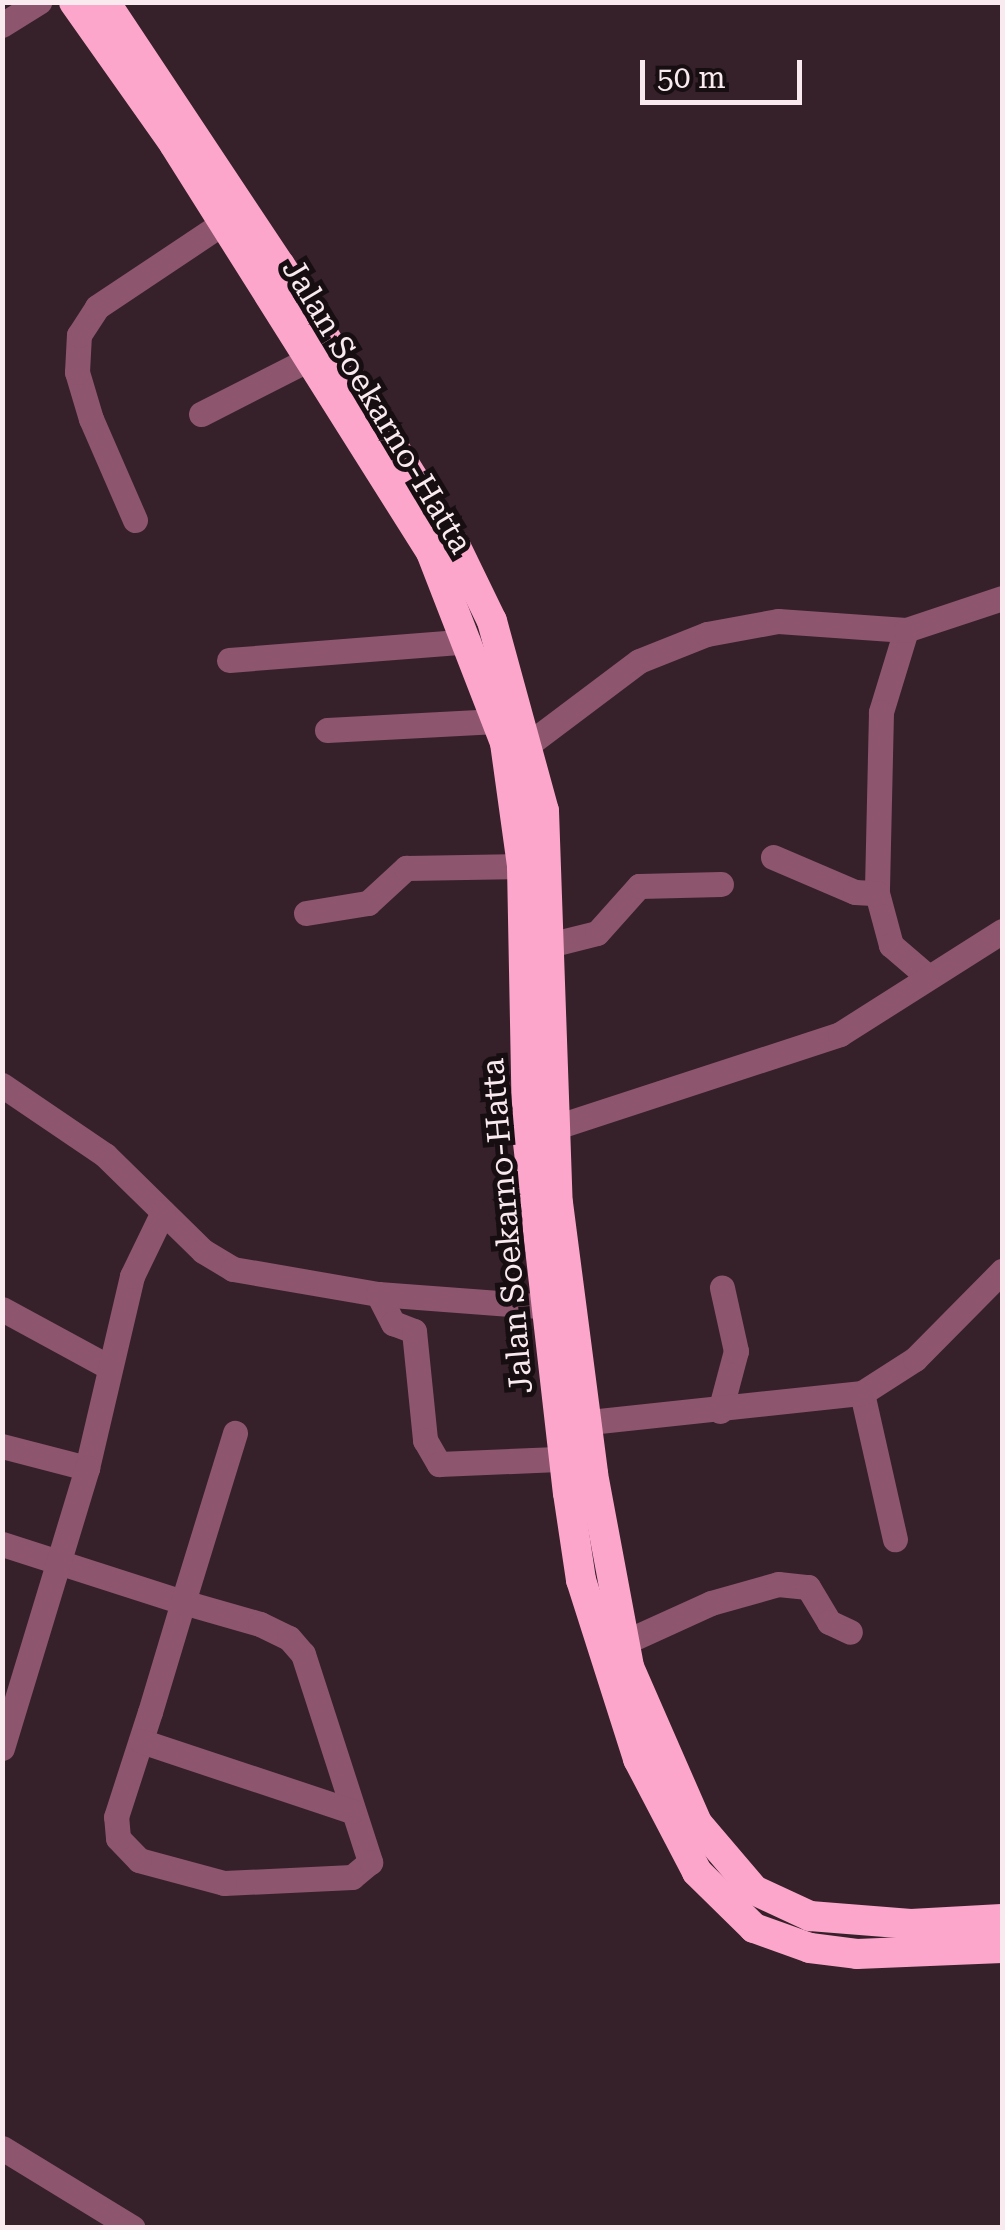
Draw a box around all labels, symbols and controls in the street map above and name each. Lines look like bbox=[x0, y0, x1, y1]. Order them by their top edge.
scale bar bbox=[645, 40, 808, 102]
text: 50 m bbox=[657, 60, 726, 95]
street label: Jalan Soekarno-Hatta bbox=[274, 252, 480, 560]
street label: Jalan Soekarno-Hatta bbox=[473, 1057, 541, 1395]

